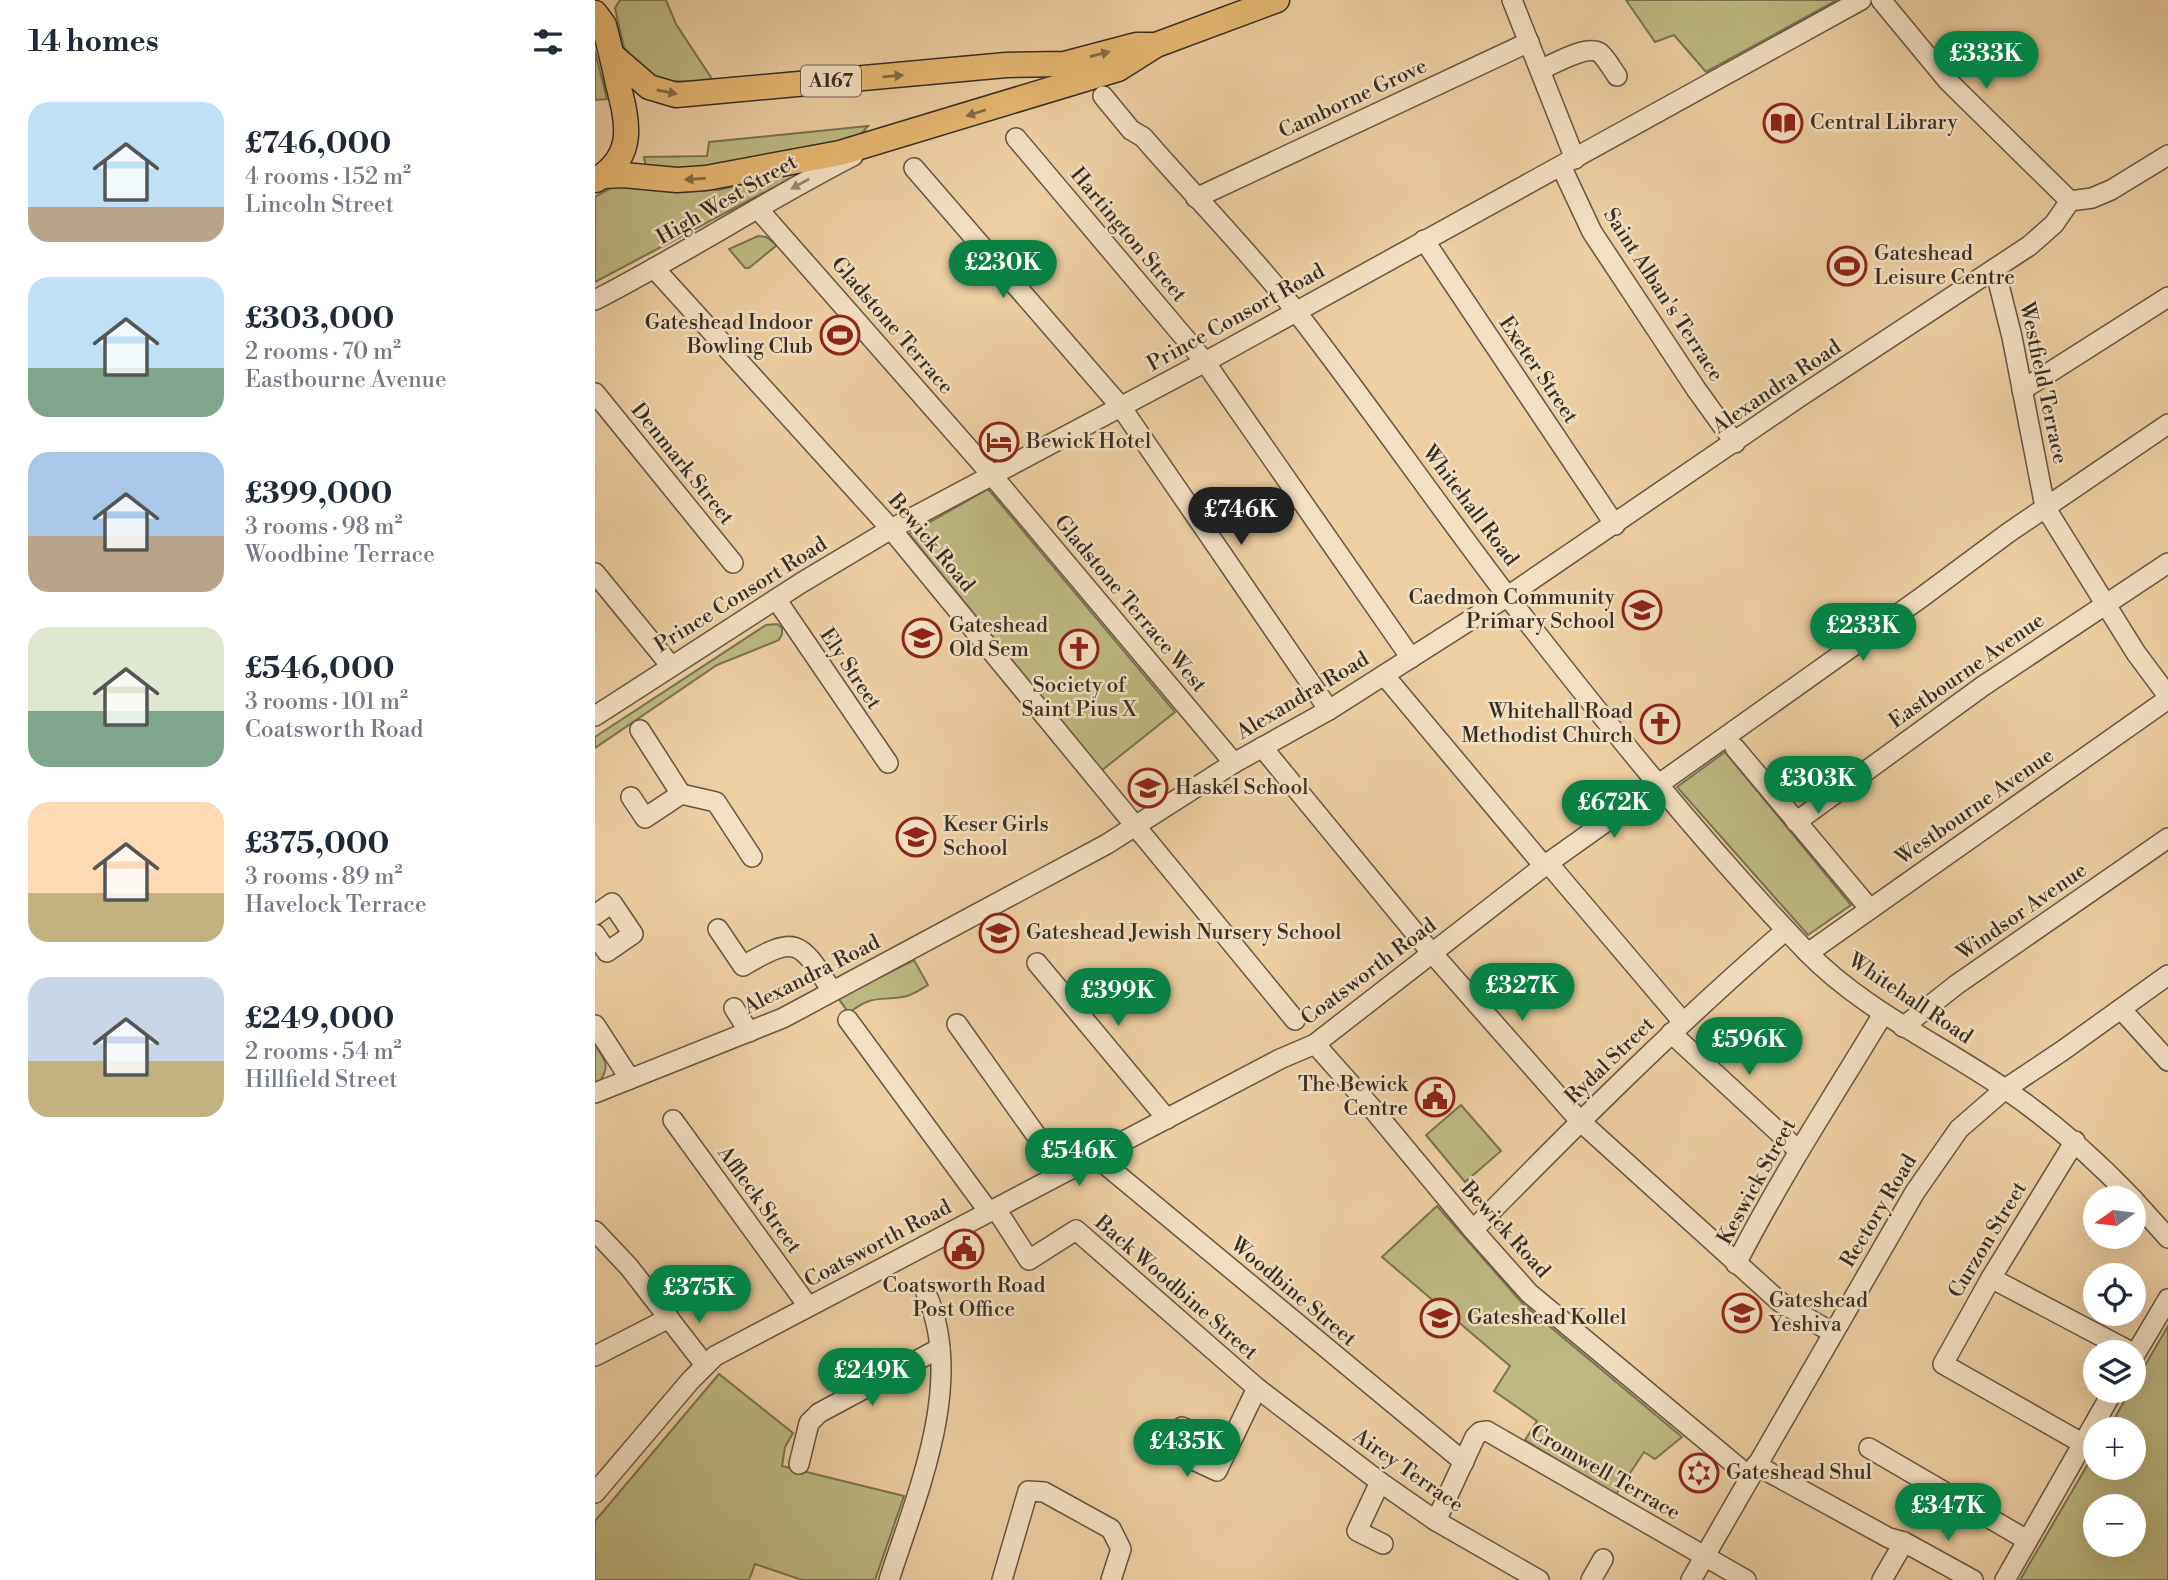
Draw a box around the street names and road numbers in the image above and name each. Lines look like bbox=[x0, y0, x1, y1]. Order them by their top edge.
street label: Camborne Grove bbox=[1275, 53, 1431, 145]
road number: A167 bbox=[801, 66, 861, 96]
street label: High West Street bbox=[652, 149, 802, 251]
street label: Hartington Street bbox=[1064, 162, 1192, 308]
street label: Saint Alban's Terrace bbox=[1597, 203, 1729, 387]
street label: Gladstone Terrace bbox=[825, 252, 959, 400]
street label: Prince Consort Road bbox=[1143, 258, 1329, 378]
street label: Westfield Terrace bbox=[2013, 299, 2073, 466]
street label: Exeter Street bbox=[1493, 311, 1584, 429]
street label: Alexandra Road bbox=[1707, 334, 1846, 440]
street label: Denmark Street bbox=[625, 398, 740, 531]
street label: Whitehall Road bbox=[1415, 440, 1524, 572]
street label: Bewick Road bbox=[881, 487, 980, 598]
street label: Gladstone Terrace West bbox=[1048, 510, 1212, 698]
street label: Prince Consort Road bbox=[650, 531, 832, 659]
street label: Eastbourne Avenue bbox=[1884, 608, 2050, 734]
street label: Ely Street bbox=[813, 623, 887, 715]
street label: Alexandra Road bbox=[1231, 646, 1374, 746]
street label: Westbourne Avenue bbox=[1890, 743, 2059, 872]
street label: Windsor Avenue bbox=[1951, 857, 2092, 967]
street label: Coatsworth Road bbox=[1296, 913, 1442, 1031]
street label: Alexandra Road bbox=[738, 929, 885, 1021]
street label: Whitehall Road bbox=[1842, 947, 1977, 1050]
street label: Rydal Street bbox=[1560, 1012, 1661, 1110]
street label: Keswick Street bbox=[1712, 1114, 1803, 1249]
street label: Affleck Street bbox=[711, 1140, 807, 1259]
street label: Rectory Road bbox=[1835, 1150, 1923, 1272]
street label: Bewick Road bbox=[1454, 1175, 1555, 1284]
street label: Curzon Street bbox=[1943, 1177, 2033, 1303]
street label: Coatsworth Road bbox=[800, 1194, 956, 1294]
street label: Back Woodbine Street bbox=[1088, 1209, 1263, 1366]
street label: Woodbine Street bbox=[1224, 1231, 1362, 1353]
street label: Cromwell Terrace bbox=[1525, 1420, 1685, 1526]
street label: Airey Terrace bbox=[1347, 1423, 1468, 1519]

